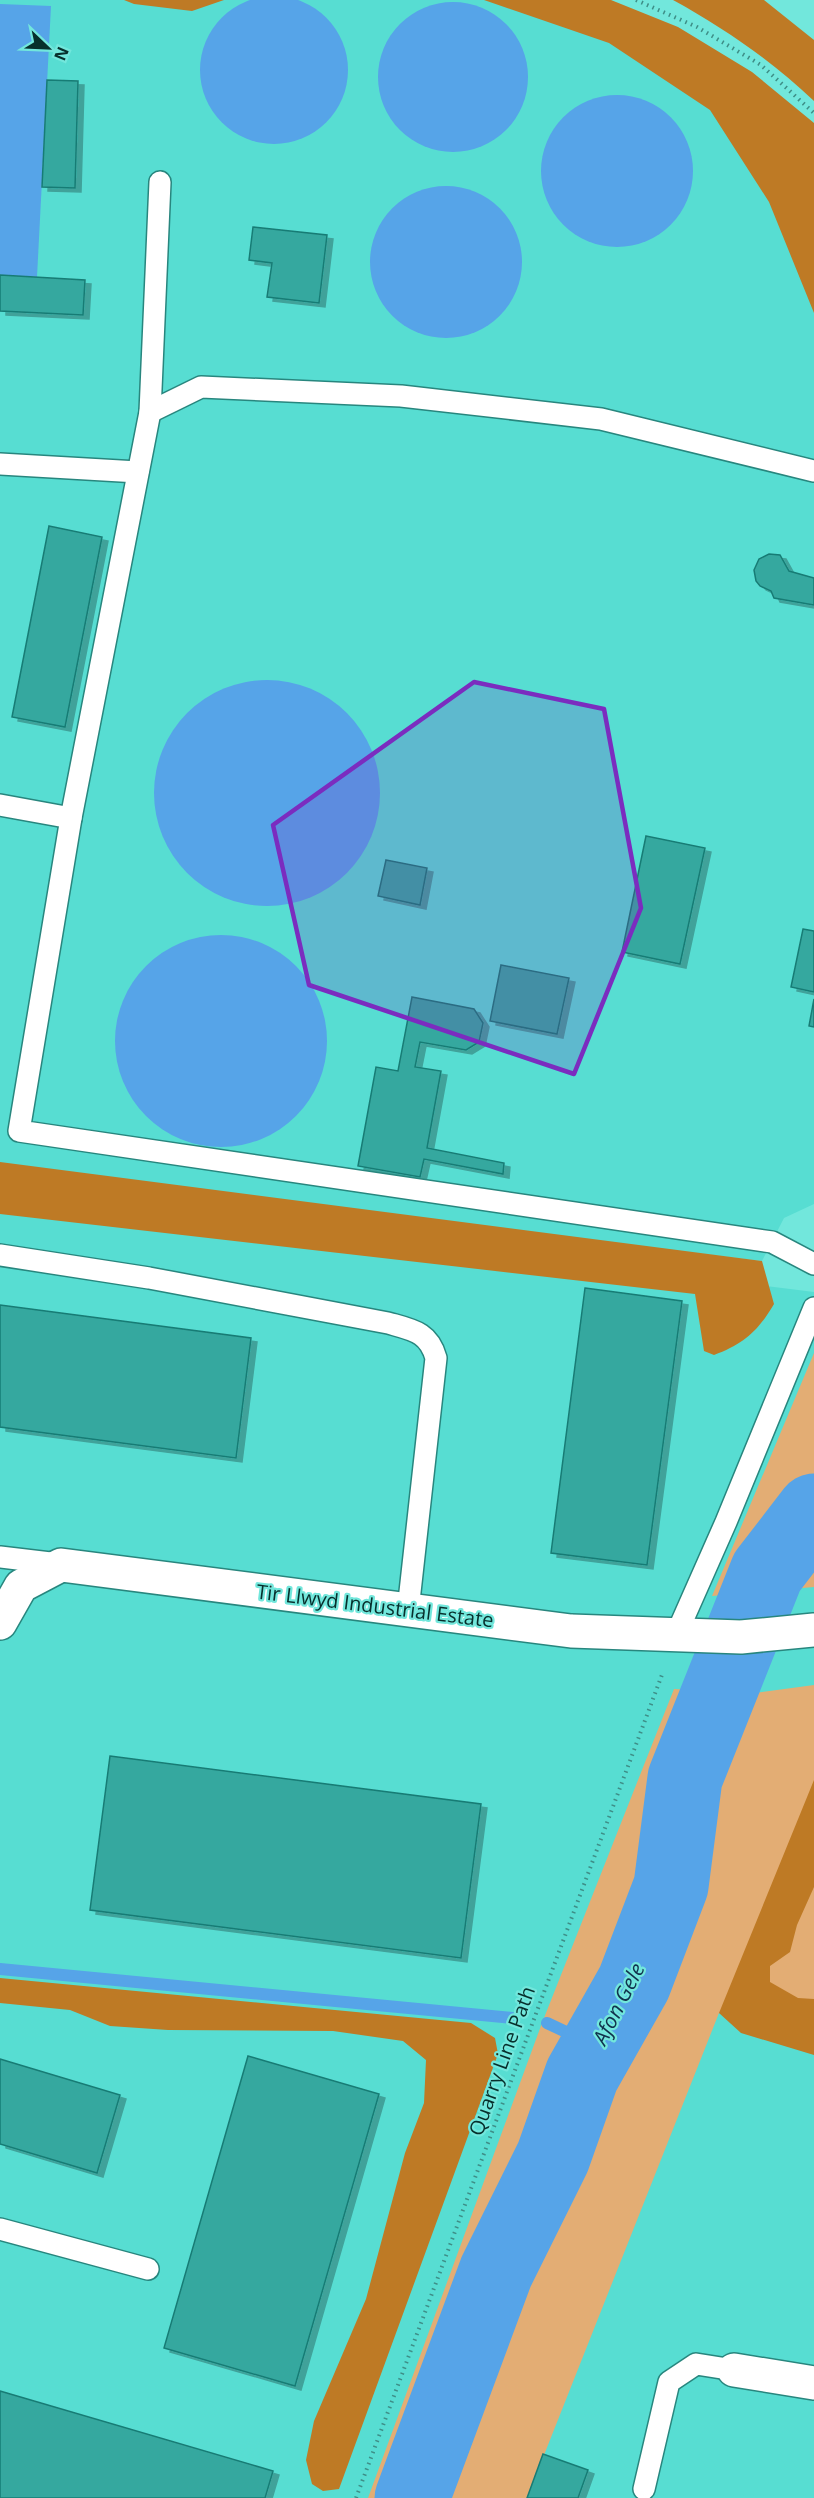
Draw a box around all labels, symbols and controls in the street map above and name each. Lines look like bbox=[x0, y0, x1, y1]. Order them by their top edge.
north arrow bbox=[18, 18, 78, 78]
text: N bbox=[49, 44, 74, 64]
street label: Tir Llwyd Industrial Estate bbox=[255, 1578, 495, 1633]
water label: Afon Gele bbox=[585, 1958, 651, 2051]
street label: Quarry Line Path bbox=[462, 1982, 541, 2139]

